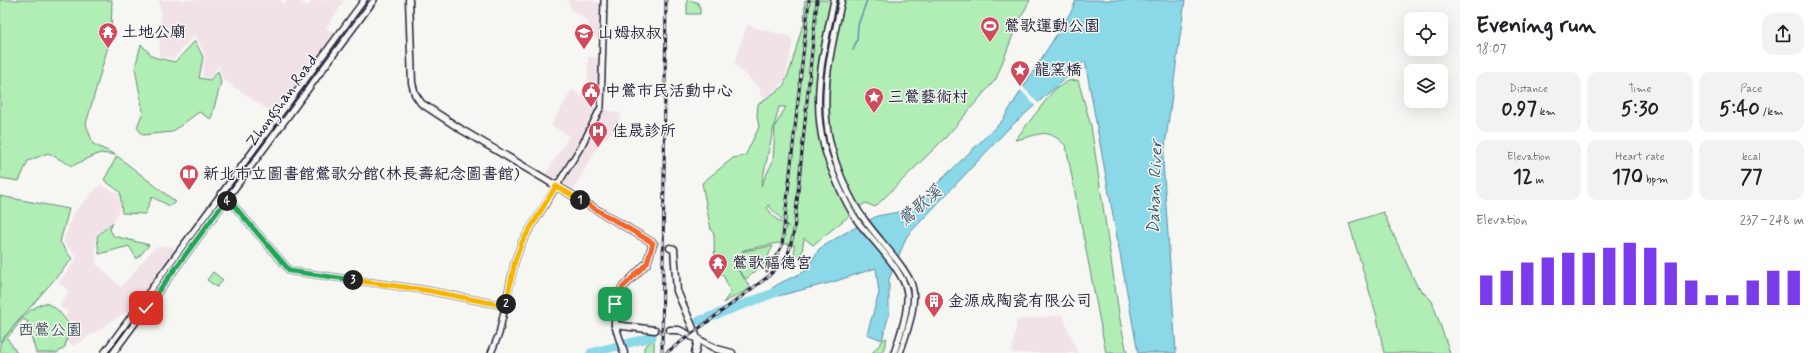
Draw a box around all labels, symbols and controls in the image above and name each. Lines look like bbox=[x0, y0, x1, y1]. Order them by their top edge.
map controls bbox=[1404, 12, 1448, 108]
button: locate bbox=[1404, 12, 1448, 56]
text: Evening run bbox=[1476, 12, 1596, 40]
button: share bbox=[1762, 13, 1804, 55]
sports icon: 鶯歌運動公園 bbox=[979, 15, 1001, 43]
place label: 鶯歌運動公園 bbox=[1004, 16, 1100, 37]
temple icon: 土地公廟 bbox=[97, 21, 119, 49]
place label: 土地公廟 bbox=[122, 22, 186, 43]
school or university icon: 山姆叔叔 bbox=[573, 22, 595, 50]
place label: 山姆叔叔 bbox=[598, 23, 662, 44]
text: 18:07 bbox=[1476, 41, 1506, 58]
street label: Zhongshan Road bbox=[241, 51, 323, 152]
place icon: 龍窯橋 bbox=[1009, 59, 1031, 87]
place label: 龍窯橋 bbox=[1034, 60, 1082, 81]
button: layers bbox=[1404, 64, 1448, 108]
public building icon: 中鶯市民活動中心 bbox=[580, 80, 602, 108]
place label: 中鶯市民活動中心 bbox=[605, 81, 733, 102]
text: Distance bbox=[1509, 82, 1548, 96]
text: Time bbox=[1628, 82, 1652, 96]
text: Pace bbox=[1740, 82, 1762, 96]
place icon: 三鶯藝術村 bbox=[863, 86, 885, 114]
place label: 三鶯藝術村 bbox=[888, 87, 968, 108]
text: 0.97 bbox=[1502, 96, 1537, 123]
text: 5:30 bbox=[1621, 96, 1659, 123]
text: 5:40 bbox=[1719, 96, 1760, 123]
text: km bbox=[1537, 105, 1556, 119]
text: /km bbox=[1760, 105, 1783, 119]
hospital icon: 佳晟診所 bbox=[587, 120, 609, 148]
place label: 佳晟診所 bbox=[612, 121, 676, 142]
water label: Dahan River bbox=[1142, 137, 1168, 234]
text: Elevation bbox=[1507, 150, 1550, 164]
text: Heart rate bbox=[1615, 150, 1665, 164]
text: kcal bbox=[1742, 150, 1761, 164]
library icon: 新北市立圖書館鶯歌分館(林長壽紀念圖書館) bbox=[178, 163, 200, 191]
place label: 新北市立圖書館鶯歌分館(林長壽紀念圖書館) bbox=[203, 164, 520, 185]
text: 12 bbox=[1513, 164, 1533, 191]
text: 170 bbox=[1612, 164, 1643, 191]
text: 77 bbox=[1740, 164, 1762, 191]
text: m bbox=[1533, 173, 1544, 187]
text: bpm bbox=[1643, 173, 1668, 187]
water label: 鶯歌溪 bbox=[894, 180, 947, 231]
pin: 1 bbox=[570, 190, 590, 210]
pin: 4 bbox=[217, 191, 237, 211]
text: 1 bbox=[578, 193, 582, 207]
text: 4 bbox=[224, 194, 230, 208]
text: Elevation bbox=[1476, 212, 1527, 229]
text: 237–248 m bbox=[1740, 212, 1804, 229]
temple icon: 鶯歌福德宮 bbox=[707, 252, 729, 280]
place label: 鶯歌福德宮 bbox=[732, 253, 812, 274]
pin: 3 bbox=[343, 270, 363, 290]
text: 3 bbox=[351, 273, 355, 287]
pin bbox=[598, 287, 632, 321]
building icon: 金源成陶瓷有限公司 bbox=[923, 290, 945, 318]
pin bbox=[129, 291, 163, 325]
place label: 金源成陶瓷有限公司 bbox=[948, 291, 1092, 312]
icon: arrive bbox=[604, 293, 626, 315]
pin: 2 bbox=[496, 294, 516, 314]
icon: check bbox=[135, 297, 157, 319]
text: 2 bbox=[503, 297, 509, 311]
park label: 西鶯公園 bbox=[18, 320, 82, 341]

